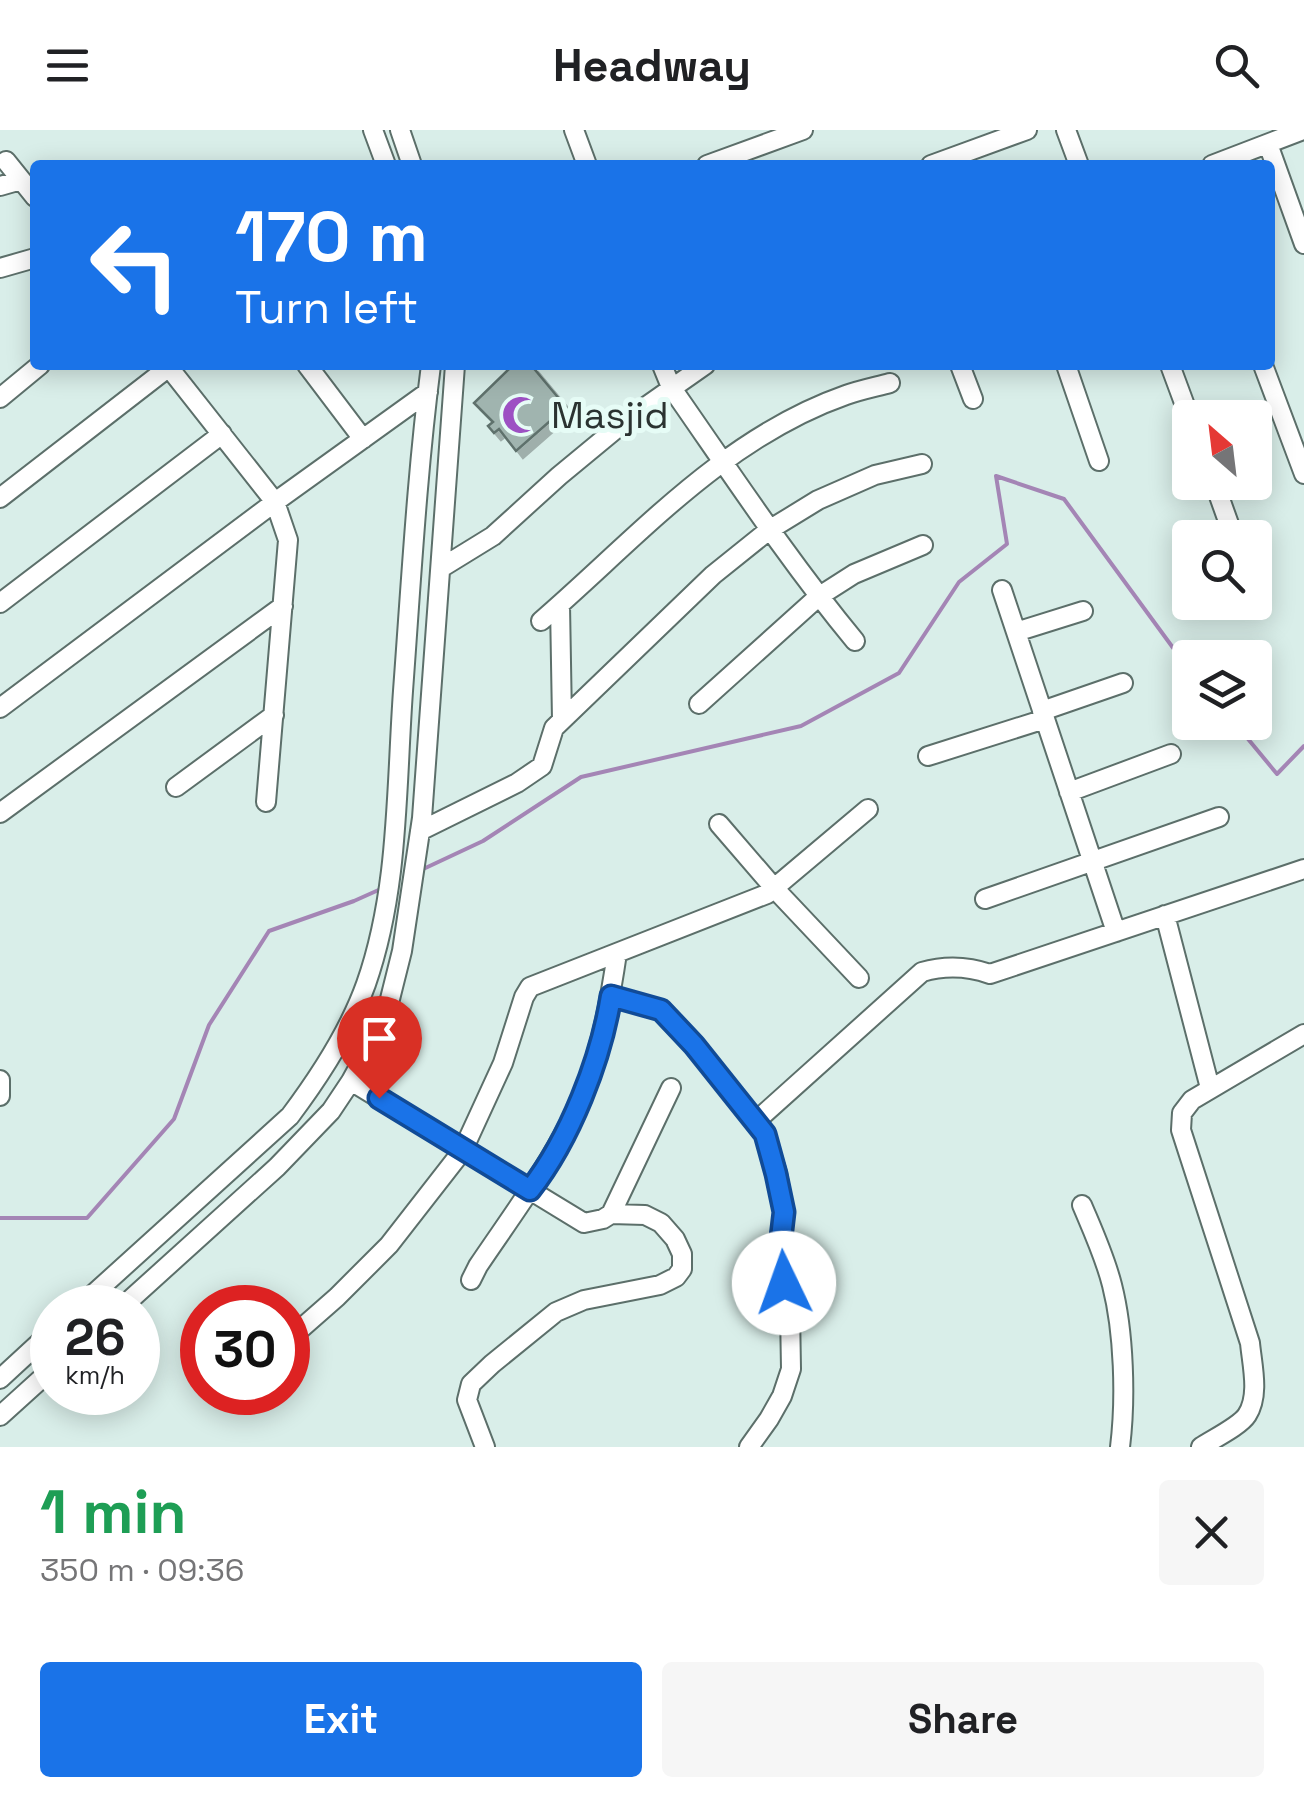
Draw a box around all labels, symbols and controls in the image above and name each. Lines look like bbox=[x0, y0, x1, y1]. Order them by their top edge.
text: Headway bbox=[553, 37, 751, 94]
icon: menu bbox=[40, 38, 95, 93]
icon: search bbox=[1209, 38, 1264, 93]
text: 170 m bbox=[235, 192, 428, 281]
icon: left bbox=[70, 200, 200, 330]
text: Turn left bbox=[235, 279, 418, 336]
place label: Masjid bbox=[551, 391, 669, 439]
mosque icon: Masjid bbox=[500, 394, 542, 436]
north arrow bbox=[1172, 400, 1272, 500]
map controls bbox=[1172, 400, 1272, 740]
button: search bbox=[1172, 520, 1272, 620]
button: layers bbox=[1172, 640, 1272, 740]
pin bbox=[337, 996, 422, 1099]
icon: arrive bbox=[352, 1011, 407, 1066]
position arrow bbox=[732, 1231, 836, 1335]
speed limit sign: 30 bbox=[180, 1285, 310, 1415]
text: 26 bbox=[65, 1306, 125, 1370]
text: km/h bbox=[65, 1359, 125, 1391]
text: 1 min bbox=[40, 1474, 187, 1551]
button: close bbox=[1159, 1480, 1264, 1585]
text: 350 m · 09:36 bbox=[40, 1550, 244, 1590]
button: Exit bbox=[40, 1662, 642, 1777]
button: Share bbox=[662, 1662, 1264, 1777]

